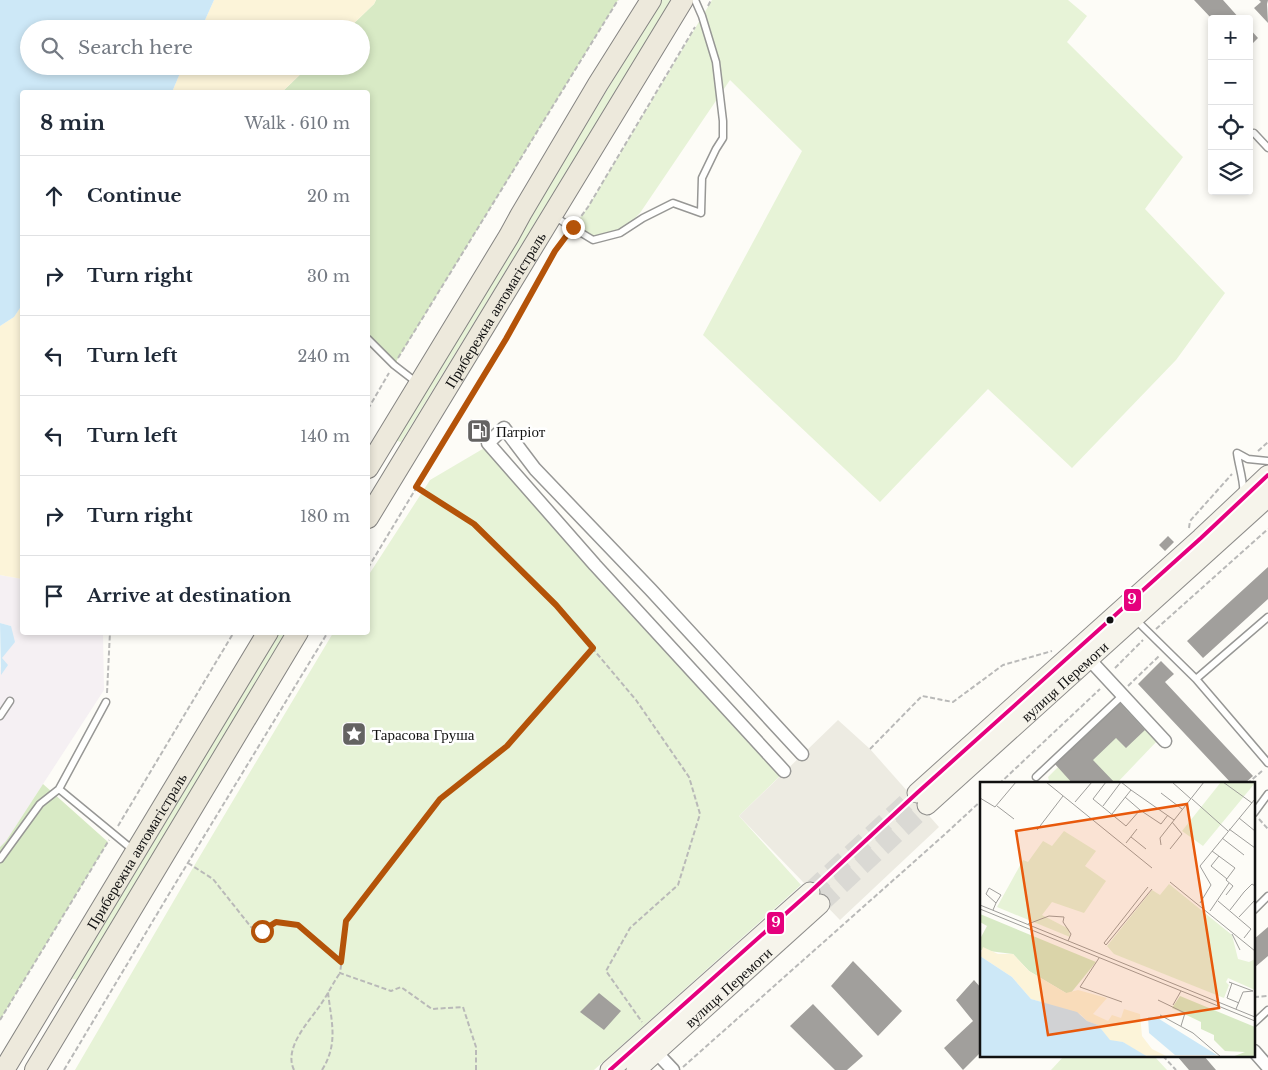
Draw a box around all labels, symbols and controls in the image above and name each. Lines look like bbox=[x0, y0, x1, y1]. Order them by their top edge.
map controls bbox=[1208, 15, 1253, 195]
button: + bbox=[1208, 15, 1253, 60]
search box bbox=[20, 20, 370, 75]
icon: search bbox=[38, 34, 66, 62]
text: Search here bbox=[78, 36, 193, 59]
button: − bbox=[1208, 60, 1253, 105]
button: locate bbox=[1208, 105, 1253, 150]
text: 8 min bbox=[40, 110, 105, 136]
text: Walk · 610 m bbox=[245, 113, 350, 133]
button: layers bbox=[1208, 150, 1253, 195]
icon: ahead bbox=[40, 182, 68, 210]
text: Continue bbox=[87, 184, 182, 207]
text: 20 m bbox=[307, 186, 350, 206]
route end bbox=[562, 216, 585, 239]
street label: Прибережна автомагістраль bbox=[440, 228, 550, 391]
icon: right bbox=[40, 262, 68, 290]
text: Turn right bbox=[87, 264, 193, 287]
text: 30 m bbox=[307, 266, 350, 286]
icon: left bbox=[40, 342, 68, 370]
text: Turn left bbox=[87, 344, 178, 367]
text: 240 m bbox=[298, 346, 350, 366]
fuel station icon: Патріот bbox=[466, 418, 492, 444]
icon: left bbox=[40, 422, 68, 450]
place label: Патріот bbox=[496, 422, 546, 441]
text: Turn left bbox=[87, 424, 178, 447]
text: 140 m bbox=[300, 426, 350, 446]
icon: right bbox=[40, 502, 68, 530]
text: Turn right bbox=[87, 504, 193, 527]
text: 180 m bbox=[300, 506, 350, 526]
icon: arrive bbox=[40, 582, 68, 610]
text: Arrive at destination bbox=[87, 584, 291, 607]
line badge: 9 bbox=[1123, 588, 1142, 612]
text: 9 bbox=[1127, 590, 1137, 608]
unlabelled marker bbox=[1105, 615, 1115, 625]
street label: вулиця Перемоги bbox=[1017, 637, 1112, 725]
place icon: Тарасова Груша bbox=[341, 721, 367, 747]
place label: Тарасова Груша bbox=[372, 725, 475, 744]
street label: Прибережна автомагістраль bbox=[82, 769, 191, 933]
inset map bbox=[980, 782, 1256, 1058]
line badge: 9 bbox=[766, 911, 785, 935]
text: 9 bbox=[771, 913, 781, 931]
route start bbox=[251, 920, 274, 943]
street label: вулиця Перемоги bbox=[680, 943, 776, 1031]

